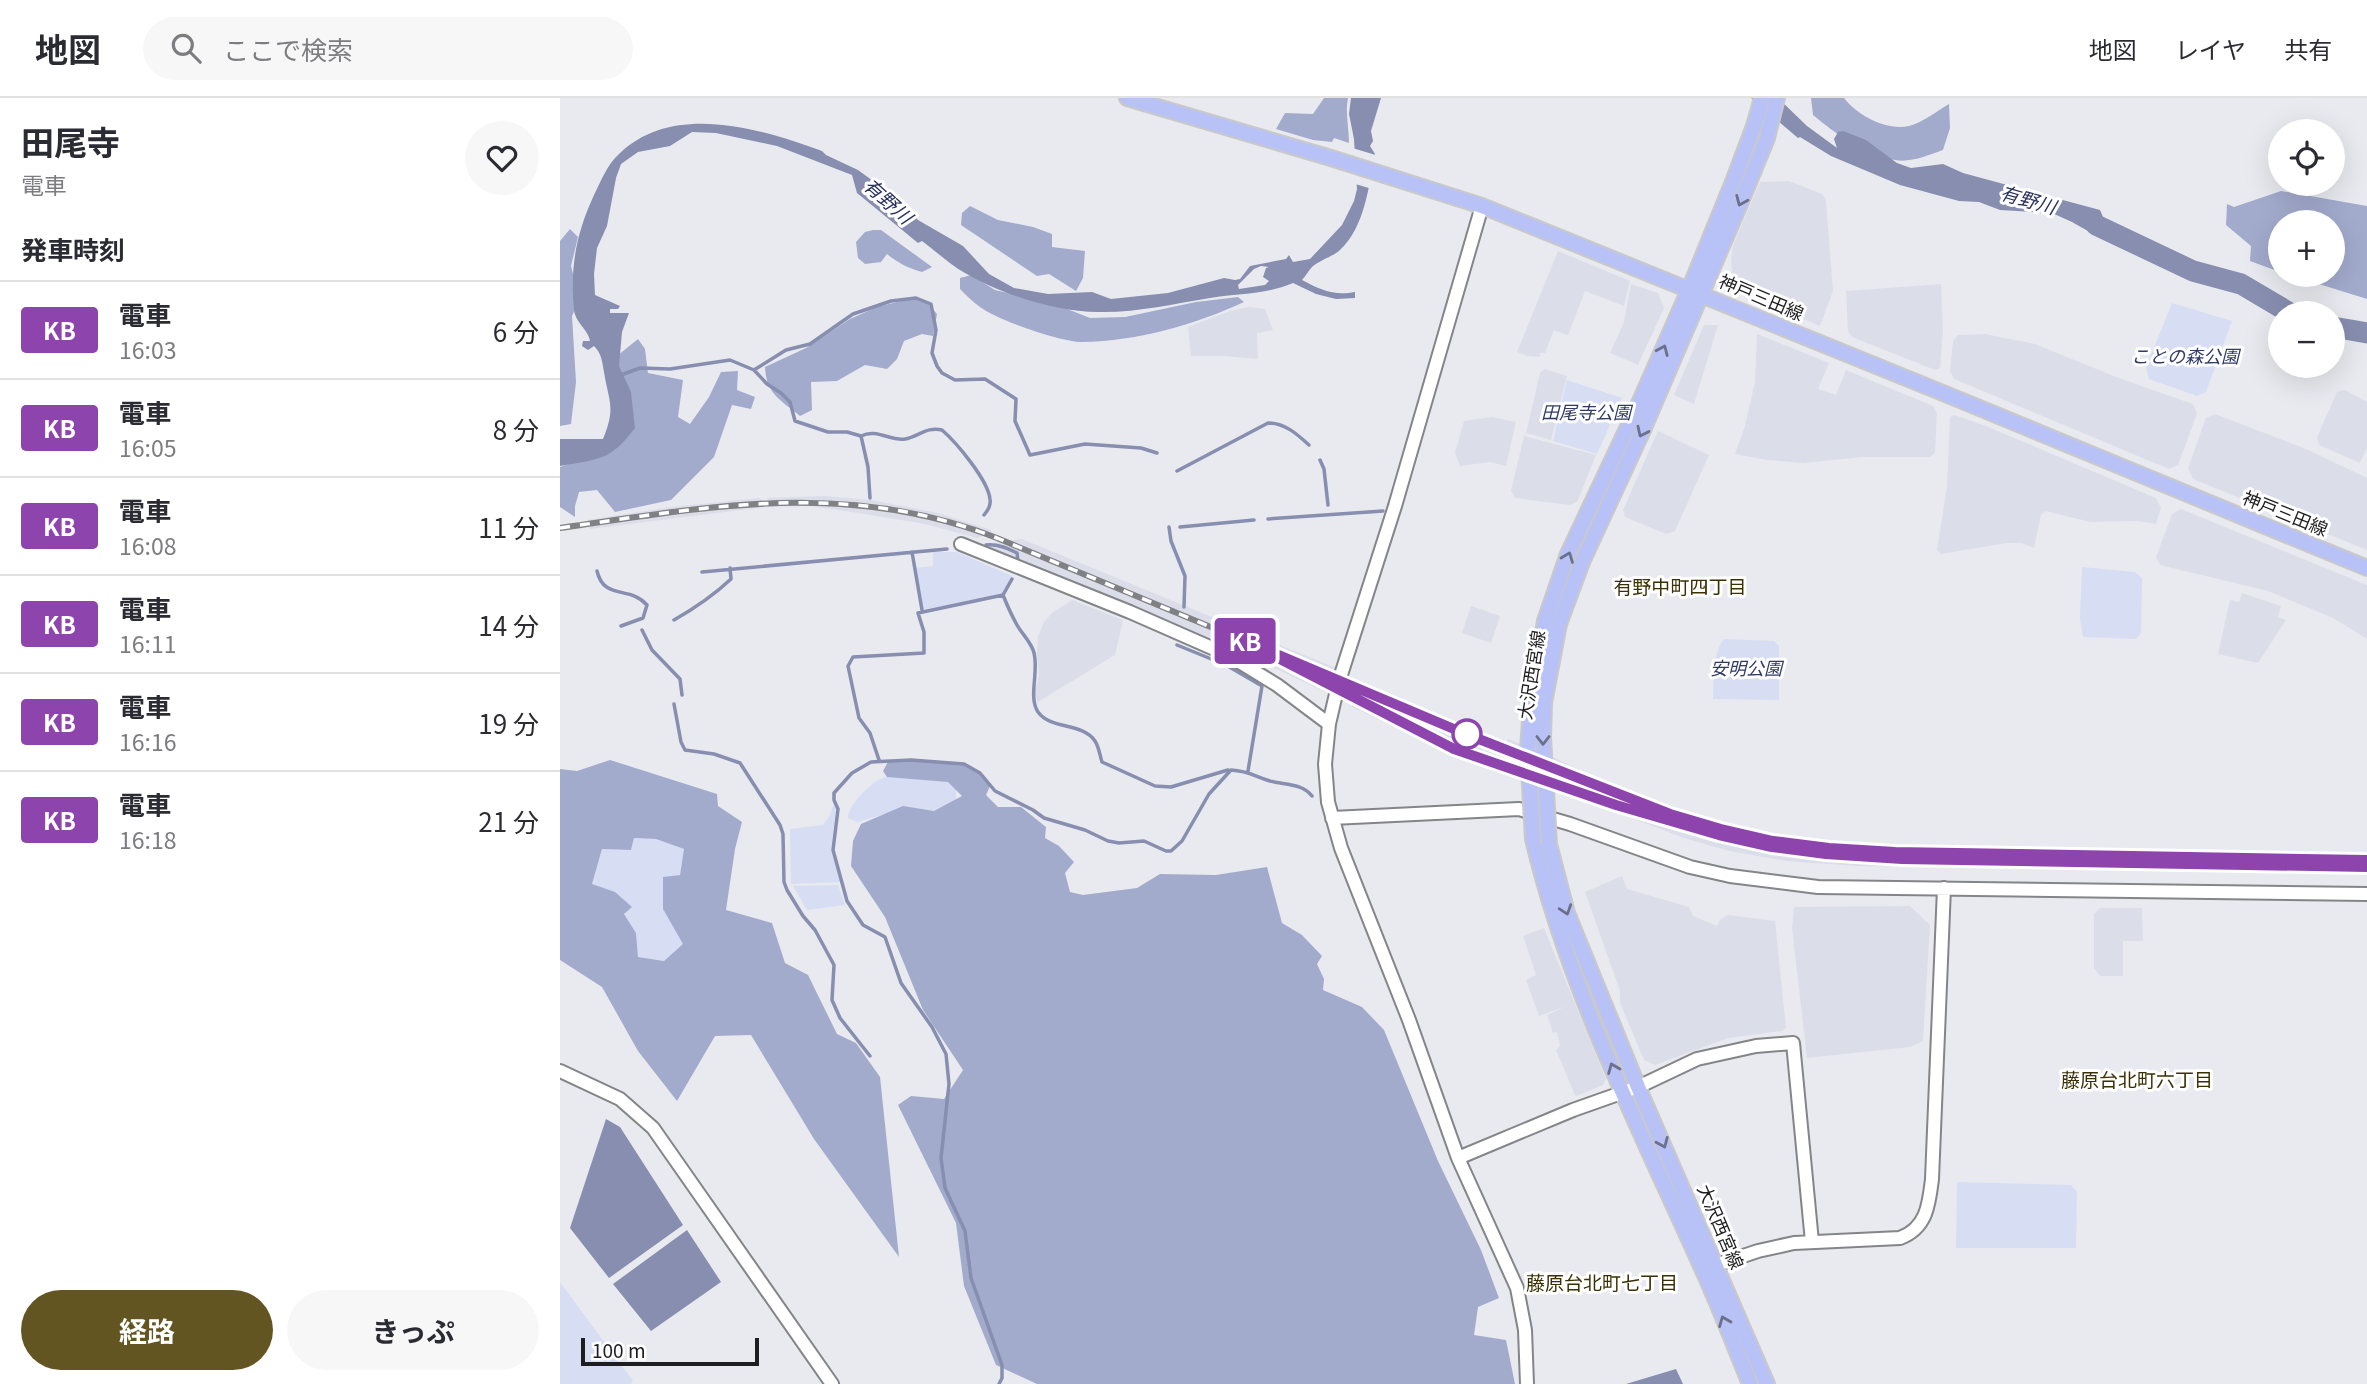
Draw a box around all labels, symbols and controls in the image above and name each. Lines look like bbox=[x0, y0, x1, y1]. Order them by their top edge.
search box bbox=[143, 17, 633, 80]
text: 地図 bbox=[35, 24, 101, 72]
icon: search bbox=[167, 29, 205, 67]
text: ここで検索 bbox=[223, 30, 353, 67]
text: 地図 bbox=[2089, 31, 2137, 66]
text: レイヤ bbox=[2175, 31, 2246, 66]
text: 共有 bbox=[2284, 31, 2332, 66]
text: 田尾寺 bbox=[21, 117, 120, 165]
map controls bbox=[2268, 119, 2345, 378]
button: locate bbox=[2268, 119, 2345, 196]
button: heart bbox=[465, 121, 539, 195]
text: 電車 bbox=[21, 167, 67, 201]
water label: 有野川 bbox=[859, 171, 921, 230]
water label: 有野川 bbox=[1997, 178, 2061, 220]
one-way arrow bbox=[1736, 194, 1750, 206]
button: + bbox=[2268, 210, 2345, 287]
text: 発車時刻 bbox=[21, 230, 125, 267]
street label: 神戸三田線 bbox=[1715, 267, 1808, 326]
text: 電車 bbox=[119, 295, 171, 332]
button: − bbox=[2268, 301, 2345, 378]
text: KB bbox=[43, 312, 76, 347]
text: 6 分 bbox=[493, 312, 539, 349]
text: 16:03 bbox=[119, 332, 176, 366]
park label: ことの森公園 bbox=[2131, 342, 2242, 368]
one-way arrow bbox=[1655, 345, 1669, 357]
text: 電車 bbox=[119, 393, 171, 430]
park label: 田尾寺公園 bbox=[1541, 398, 1634, 424]
text: KB bbox=[43, 410, 76, 445]
text: 8 分 bbox=[493, 410, 539, 447]
one-way arrow bbox=[1636, 425, 1650, 437]
text: 16:05 bbox=[119, 430, 176, 464]
street label: 神戸三田線 bbox=[2239, 483, 2332, 541]
text: 電車 bbox=[119, 491, 171, 528]
text: KB bbox=[43, 508, 76, 543]
text: 11 分 bbox=[478, 508, 539, 545]
text: 16:08 bbox=[119, 528, 176, 562]
one-way arrow bbox=[1559, 551, 1573, 563]
district label: 有野中町四丁目 bbox=[1613, 572, 1747, 599]
text: 電車 bbox=[119, 589, 171, 626]
text: KB bbox=[43, 606, 76, 641]
text: 14 分 bbox=[478, 606, 539, 643]
line badge: KB bbox=[1214, 618, 1276, 664]
text: KB bbox=[1229, 623, 1261, 658]
text: 16:11 bbox=[119, 626, 176, 660]
street label: 大沢西宮線 bbox=[1510, 628, 1550, 721]
park label: 安明公園 bbox=[1710, 654, 1785, 680]
text: 電車 bbox=[119, 687, 171, 724]
text: KB bbox=[43, 704, 76, 739]
text: 19 分 bbox=[478, 704, 539, 741]
unlabelled marker bbox=[1452, 719, 1482, 749]
text: 16:16 bbox=[119, 724, 176, 758]
one-way arrow bbox=[1536, 735, 1551, 746]
text: 電車 bbox=[119, 785, 171, 822]
text: KB bbox=[43, 802, 76, 837]
text: 21 分 bbox=[478, 802, 539, 839]
text: 16:18 bbox=[119, 822, 176, 856]
one-way arrow bbox=[1558, 903, 1572, 915]
one-way arrow bbox=[1607, 1063, 1621, 1075]
district label: 藤原台北町六丁目 bbox=[2061, 1065, 2213, 1092]
one-way arrow bbox=[1655, 1135, 1669, 1148]
street label: 大沢西宮線 bbox=[1692, 1180, 1751, 1273]
district label: 藤原台北町七丁目 bbox=[1526, 1268, 1678, 1295]
button: 経路 bbox=[21, 1290, 273, 1370]
button: きっぷ bbox=[287, 1290, 539, 1370]
one-way arrow bbox=[1718, 1316, 1732, 1328]
scale bar bbox=[581, 1335, 760, 1367]
text: 100 m bbox=[592, 1336, 646, 1363]

